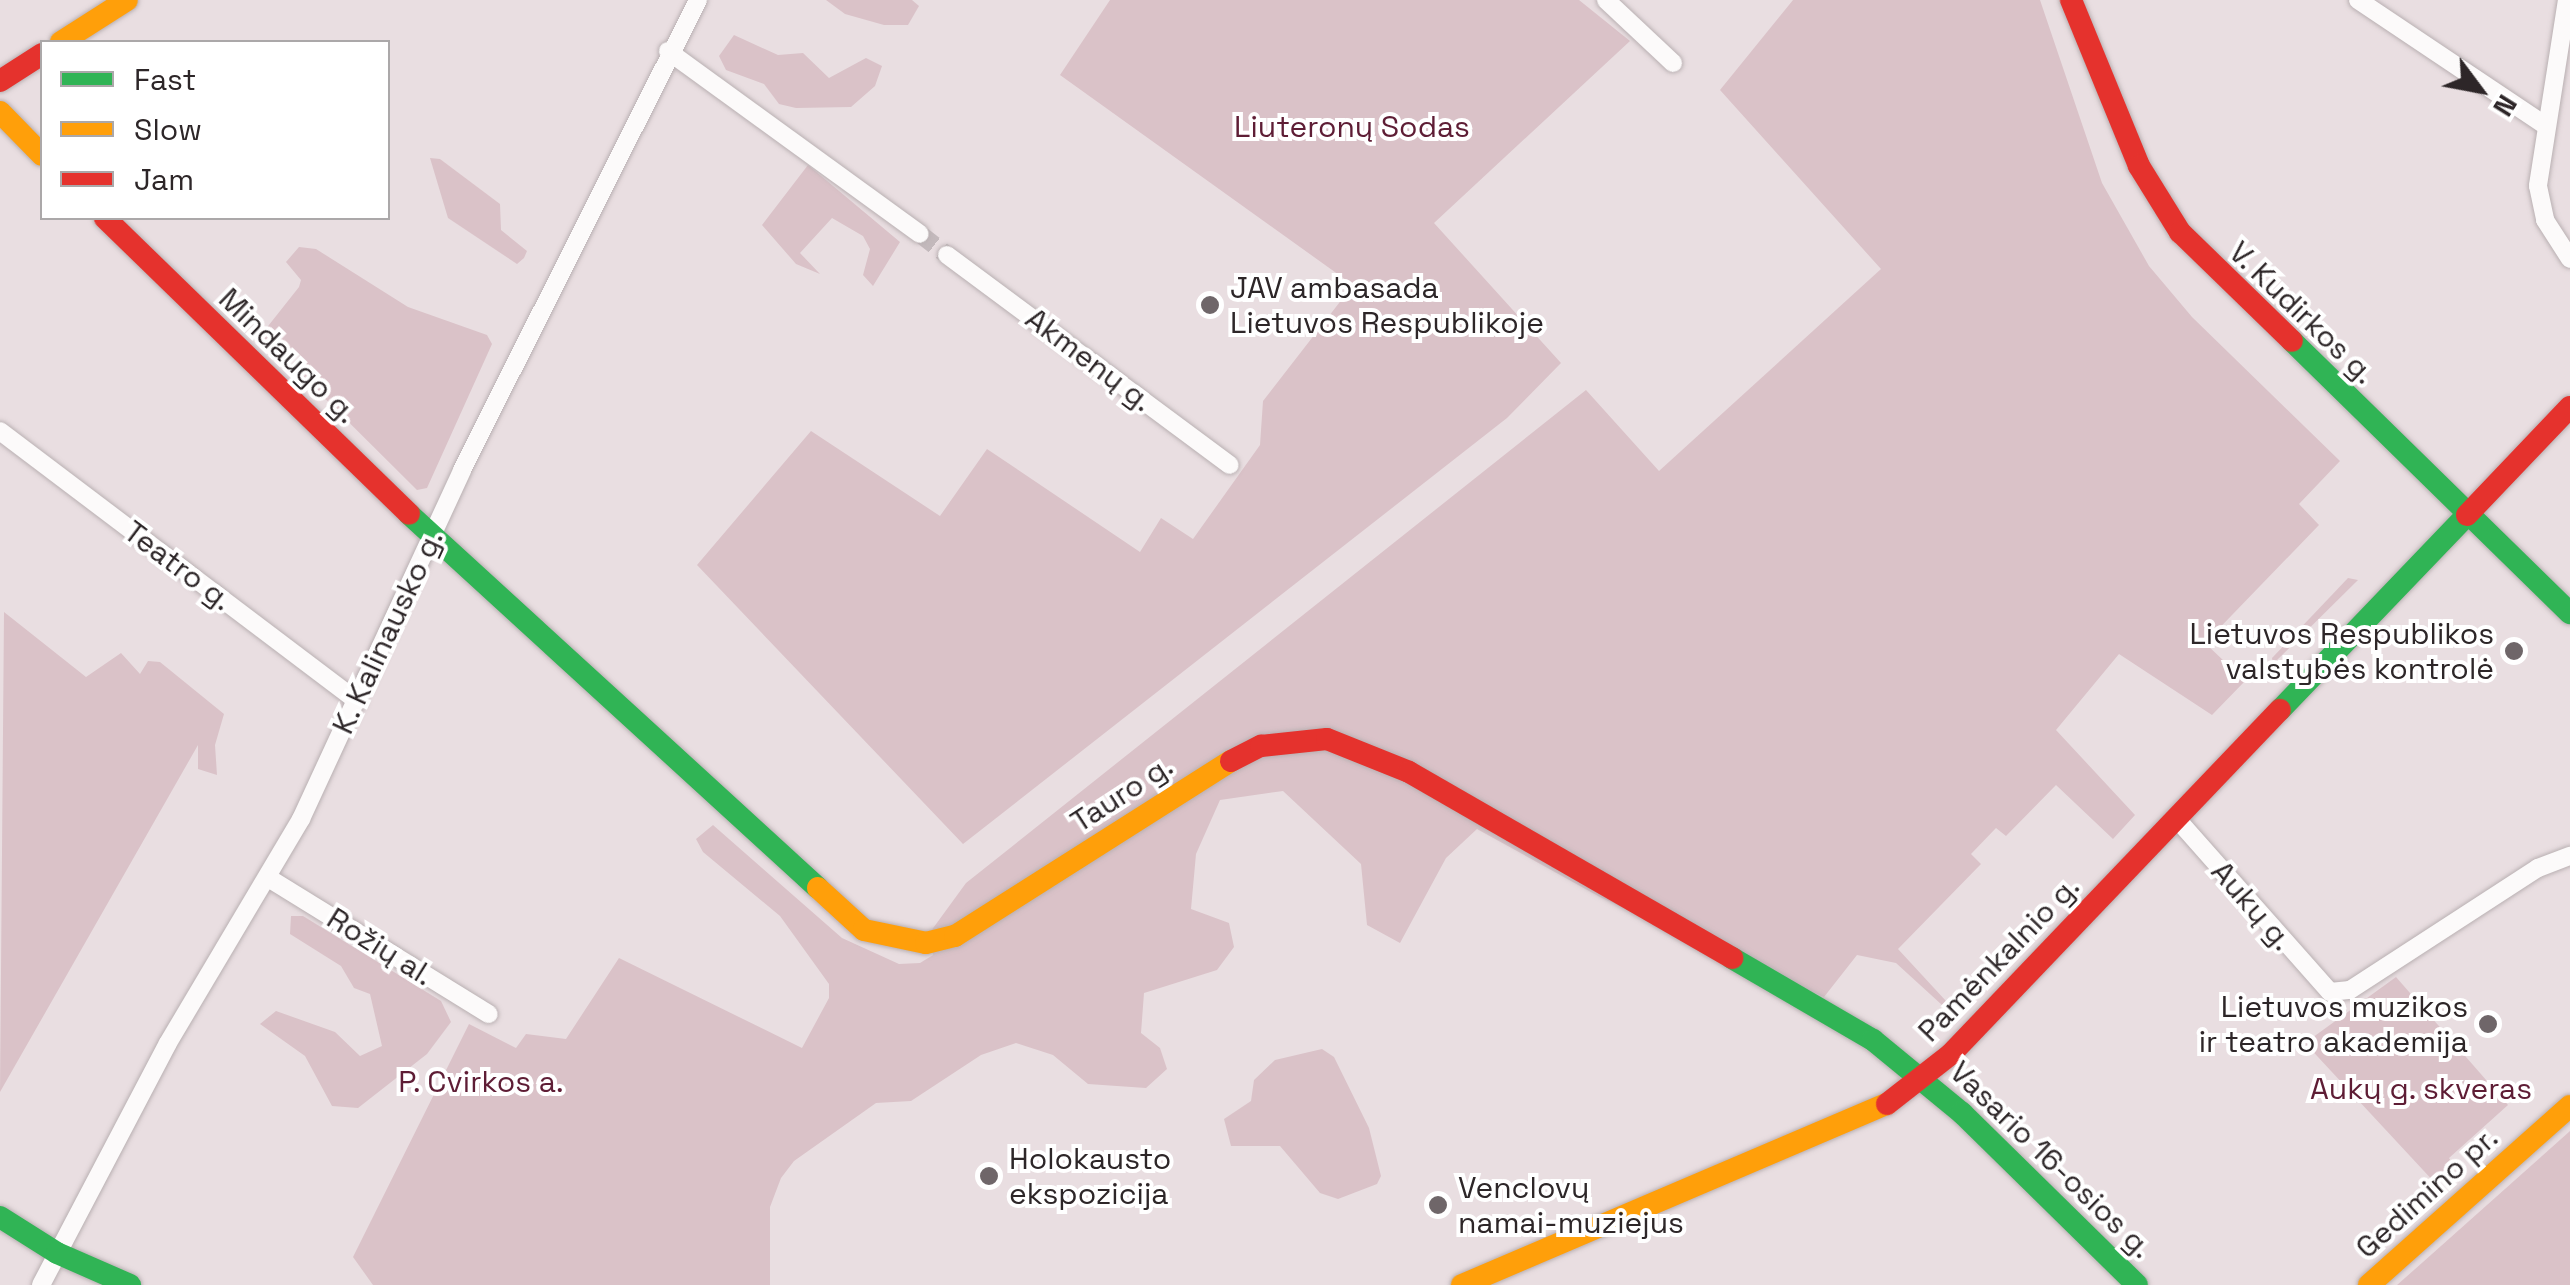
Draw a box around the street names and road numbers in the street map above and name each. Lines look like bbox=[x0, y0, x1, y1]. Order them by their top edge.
street label: V. Kudirkos g. bbox=[2221, 234, 2383, 392]
street label: Mindaugo g. bbox=[211, 281, 365, 431]
street label: Akmenų g. bbox=[1018, 301, 1160, 419]
street label: Teatro g. bbox=[117, 514, 239, 618]
street label: K. Kalinausko g. bbox=[325, 524, 451, 740]
street label: Tauro g. bbox=[1064, 748, 1180, 840]
street label: Aukų g. bbox=[2204, 854, 2300, 958]
street label: Pamėnkalnio g. bbox=[1911, 869, 2087, 1049]
street label: Rožių al. bbox=[320, 900, 440, 994]
street label: Vasario 16-osios g. bbox=[1942, 1054, 2160, 1266]
street label: Gedimino pr. bbox=[2349, 1120, 2505, 1266]

